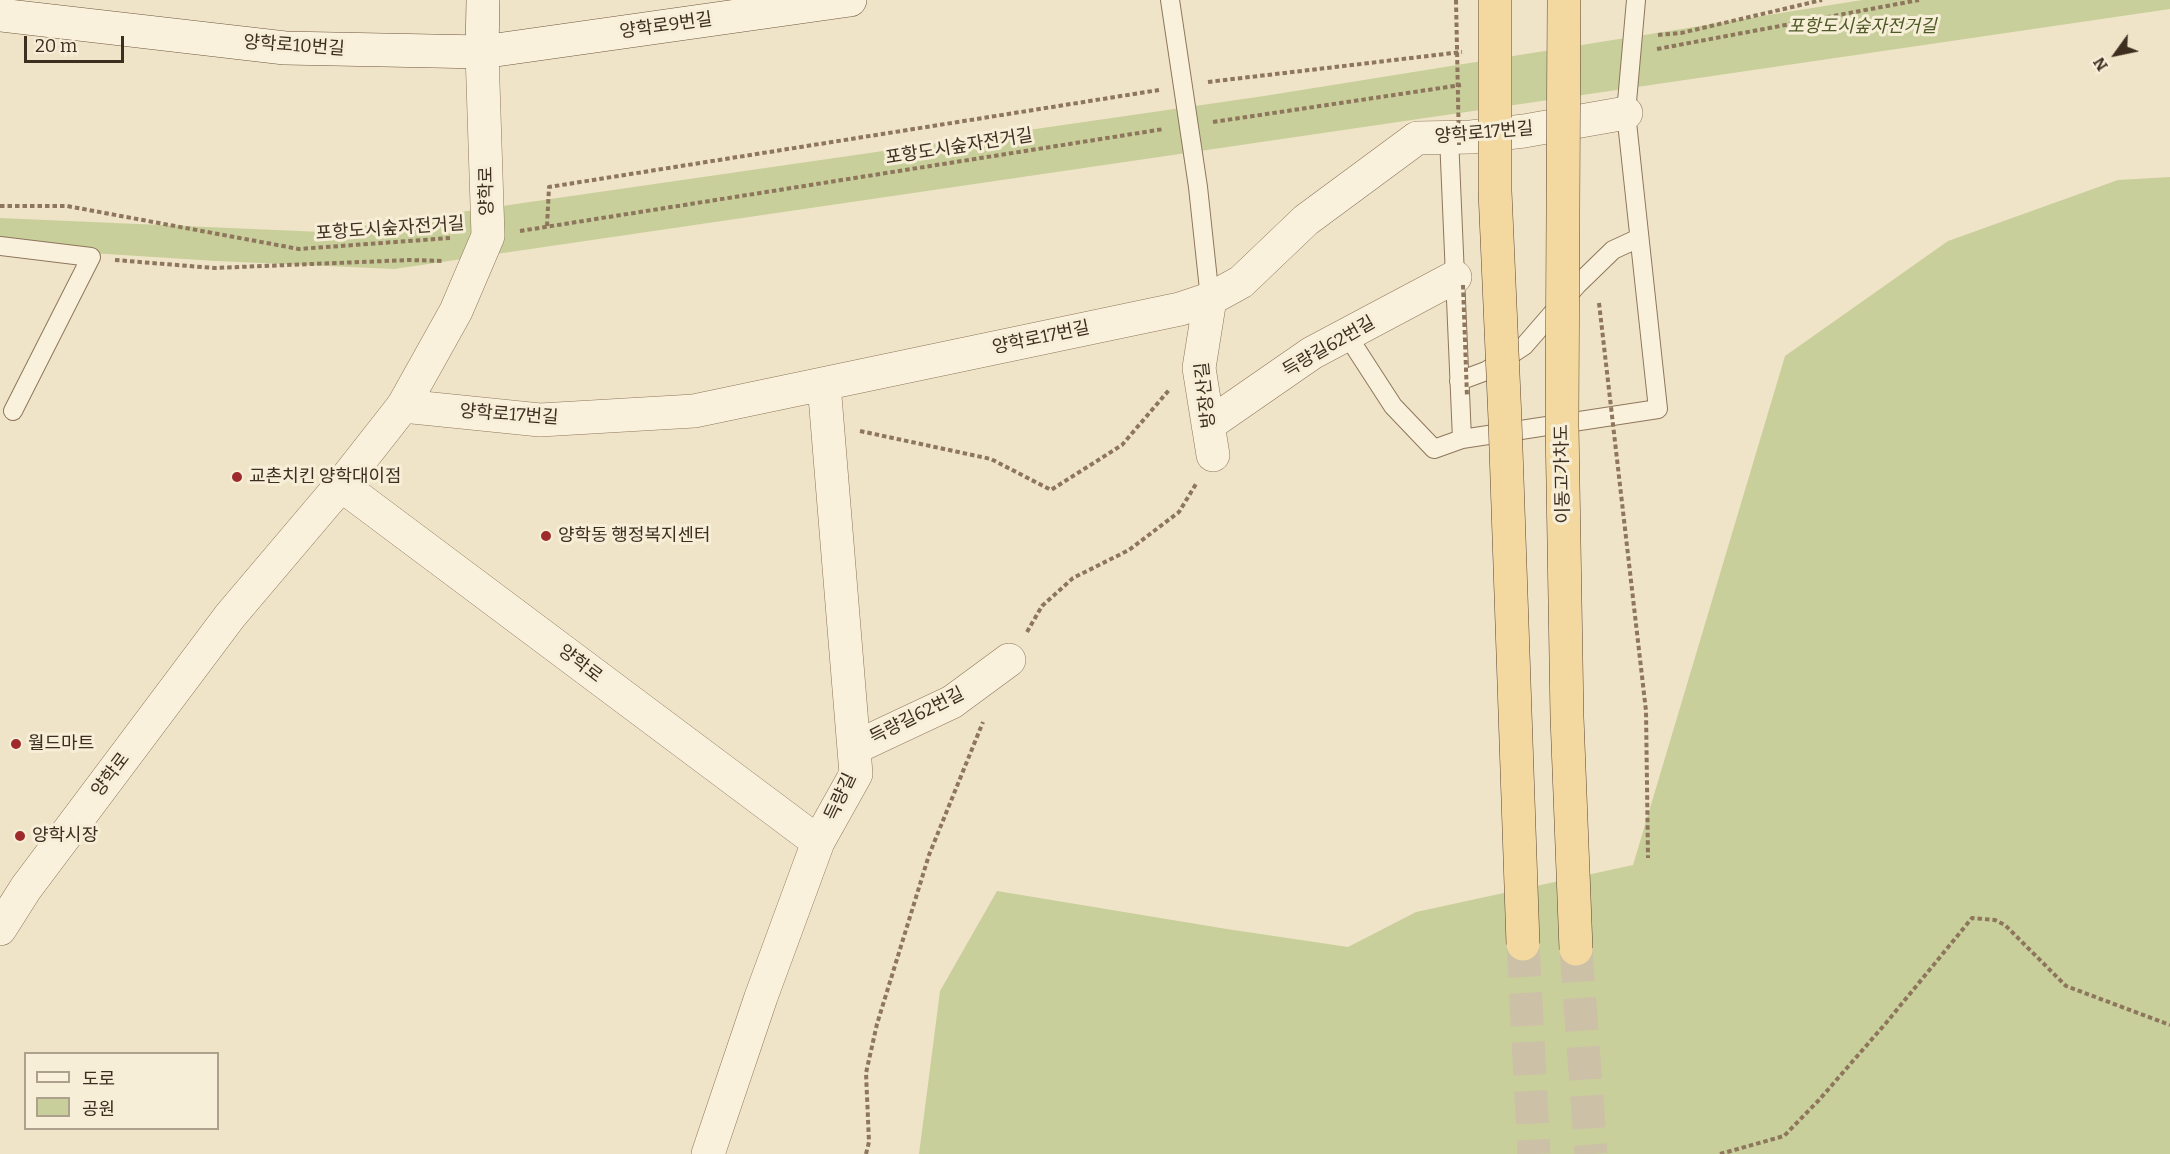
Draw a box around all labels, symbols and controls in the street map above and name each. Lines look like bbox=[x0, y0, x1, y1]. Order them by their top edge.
street label: 양학로9번길 bbox=[618, 9, 714, 43]
park label: 포항도시숲자전거길 bbox=[1787, 16, 1937, 38]
scale bar bbox=[27, 24, 128, 62]
north arrow bbox=[2086, 24, 2146, 84]
street label: 양학로10번길 bbox=[243, 32, 345, 60]
text: 20 m bbox=[35, 35, 77, 57]
text: N bbox=[2089, 54, 2112, 74]
street label: 양학로17번길 bbox=[1434, 118, 1534, 148]
street label: 포항도시숲자전거길 bbox=[884, 125, 1034, 169]
street label: 양학로 bbox=[476, 166, 498, 216]
street label: 포항도시숲자전거길 bbox=[315, 213, 465, 245]
street label: 득량길62번길 bbox=[1279, 312, 1379, 382]
street label: 양학로17번길 bbox=[990, 317, 1092, 359]
street label: 방장산길 bbox=[1192, 361, 1220, 429]
street label: 양학로17번길 bbox=[459, 401, 559, 429]
street label: 이동고가차도 bbox=[1551, 424, 1575, 524]
place label: 교촌치킨 양학대이점 bbox=[249, 466, 402, 488]
marker: 교촌치킨 양학대이점 bbox=[230, 470, 244, 484]
place label: 양학동 행정복지센터 bbox=[558, 525, 711, 547]
marker: 양학동 행정복지센터 bbox=[539, 529, 553, 543]
street label: 양학로 bbox=[554, 640, 606, 688]
street label: 득량길62번길 bbox=[866, 683, 968, 749]
place label: 월드마트 bbox=[28, 733, 94, 755]
marker: 월드마트 bbox=[9, 737, 23, 751]
street label: 양학로 bbox=[87, 749, 135, 801]
street label: 득량길 bbox=[821, 770, 861, 824]
place label: 양학시장 bbox=[32, 825, 98, 847]
marker: 양학시장 bbox=[13, 829, 27, 843]
legend bbox=[24, 1052, 219, 1130]
text: 도로 bbox=[82, 1068, 115, 1090]
text: 공원 bbox=[82, 1098, 115, 1120]

